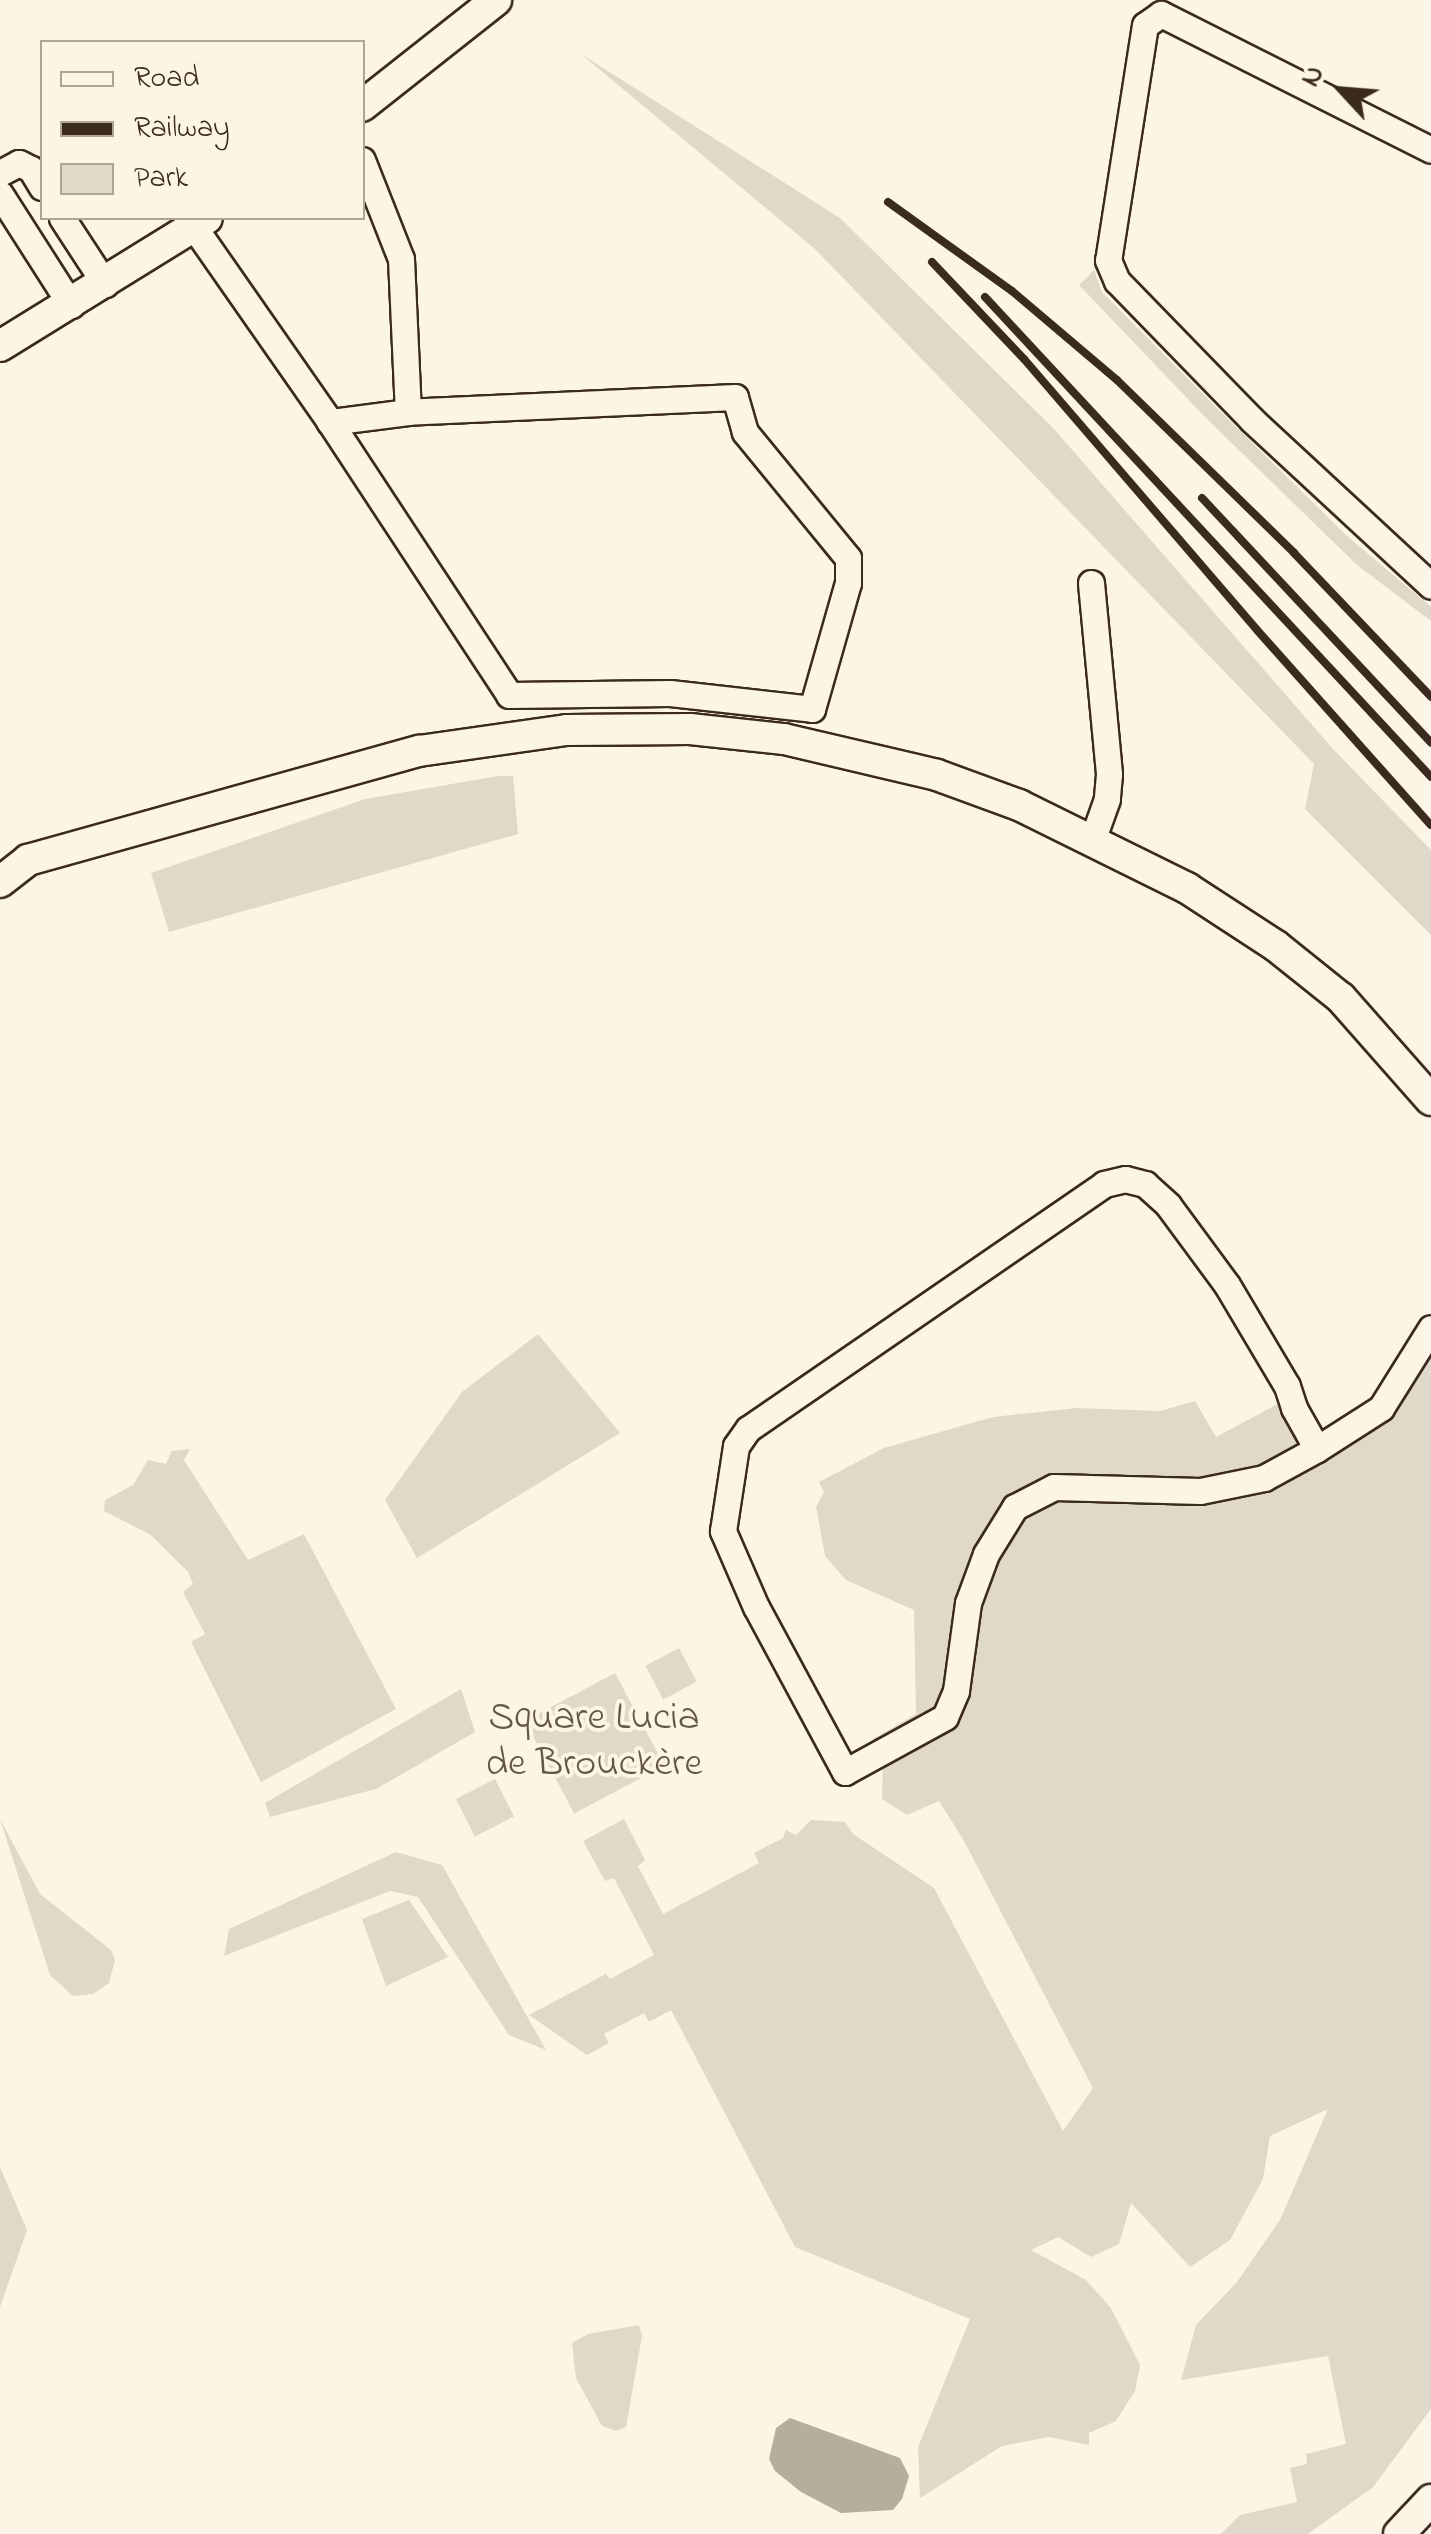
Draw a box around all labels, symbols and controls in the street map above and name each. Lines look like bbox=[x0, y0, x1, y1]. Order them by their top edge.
legend bbox=[40, 40, 365, 220]
north arrow bbox=[1291, 40, 1391, 140]
text: Road bbox=[134, 57, 199, 101]
text: N bbox=[1291, 59, 1336, 94]
text: Railway bbox=[134, 107, 230, 151]
text: Park bbox=[134, 157, 188, 201]
park label: Square Lucia de Brouckère bbox=[486, 1695, 702, 1789]

